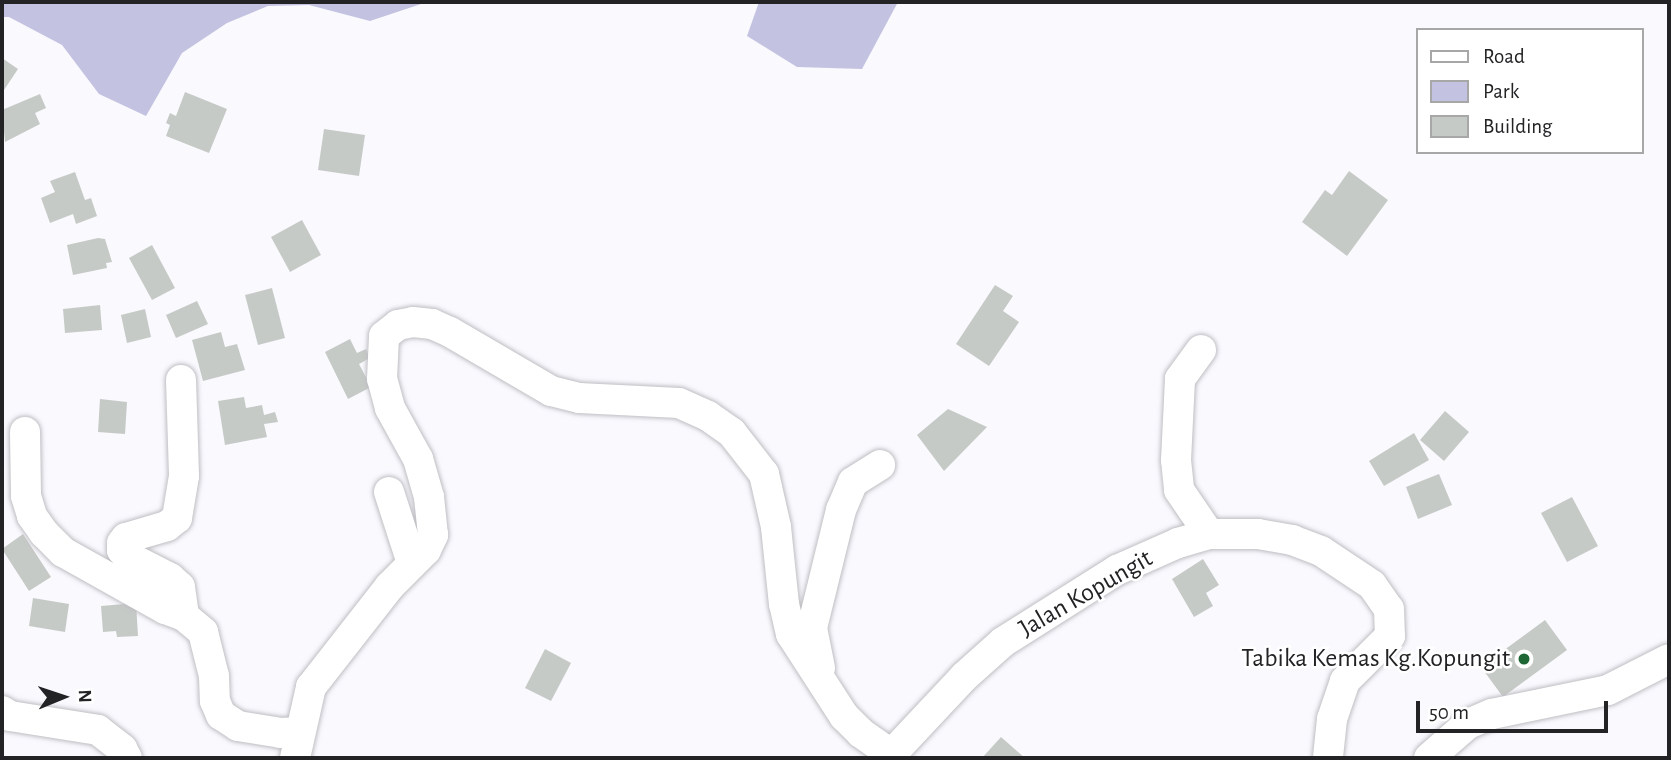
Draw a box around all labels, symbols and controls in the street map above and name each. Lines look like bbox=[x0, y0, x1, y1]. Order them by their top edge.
legend bbox=[1416, 28, 1643, 154]
text: Road bbox=[1483, 46, 1525, 67]
text: Park bbox=[1483, 81, 1519, 102]
text: Building bbox=[1483, 116, 1552, 137]
street label: Jalan Kopungit bbox=[1014, 543, 1158, 645]
place label: Tabika Kemas Kg.Kopungit bbox=[1241, 643, 1510, 675]
marker: Tabika Kemas Kg.Kopungit bbox=[1516, 651, 1532, 667]
north arrow bbox=[28, 662, 98, 732]
scale bar bbox=[1419, 686, 1612, 730]
text: N bbox=[75, 689, 94, 703]
text: 50 m bbox=[1429, 702, 1469, 723]

